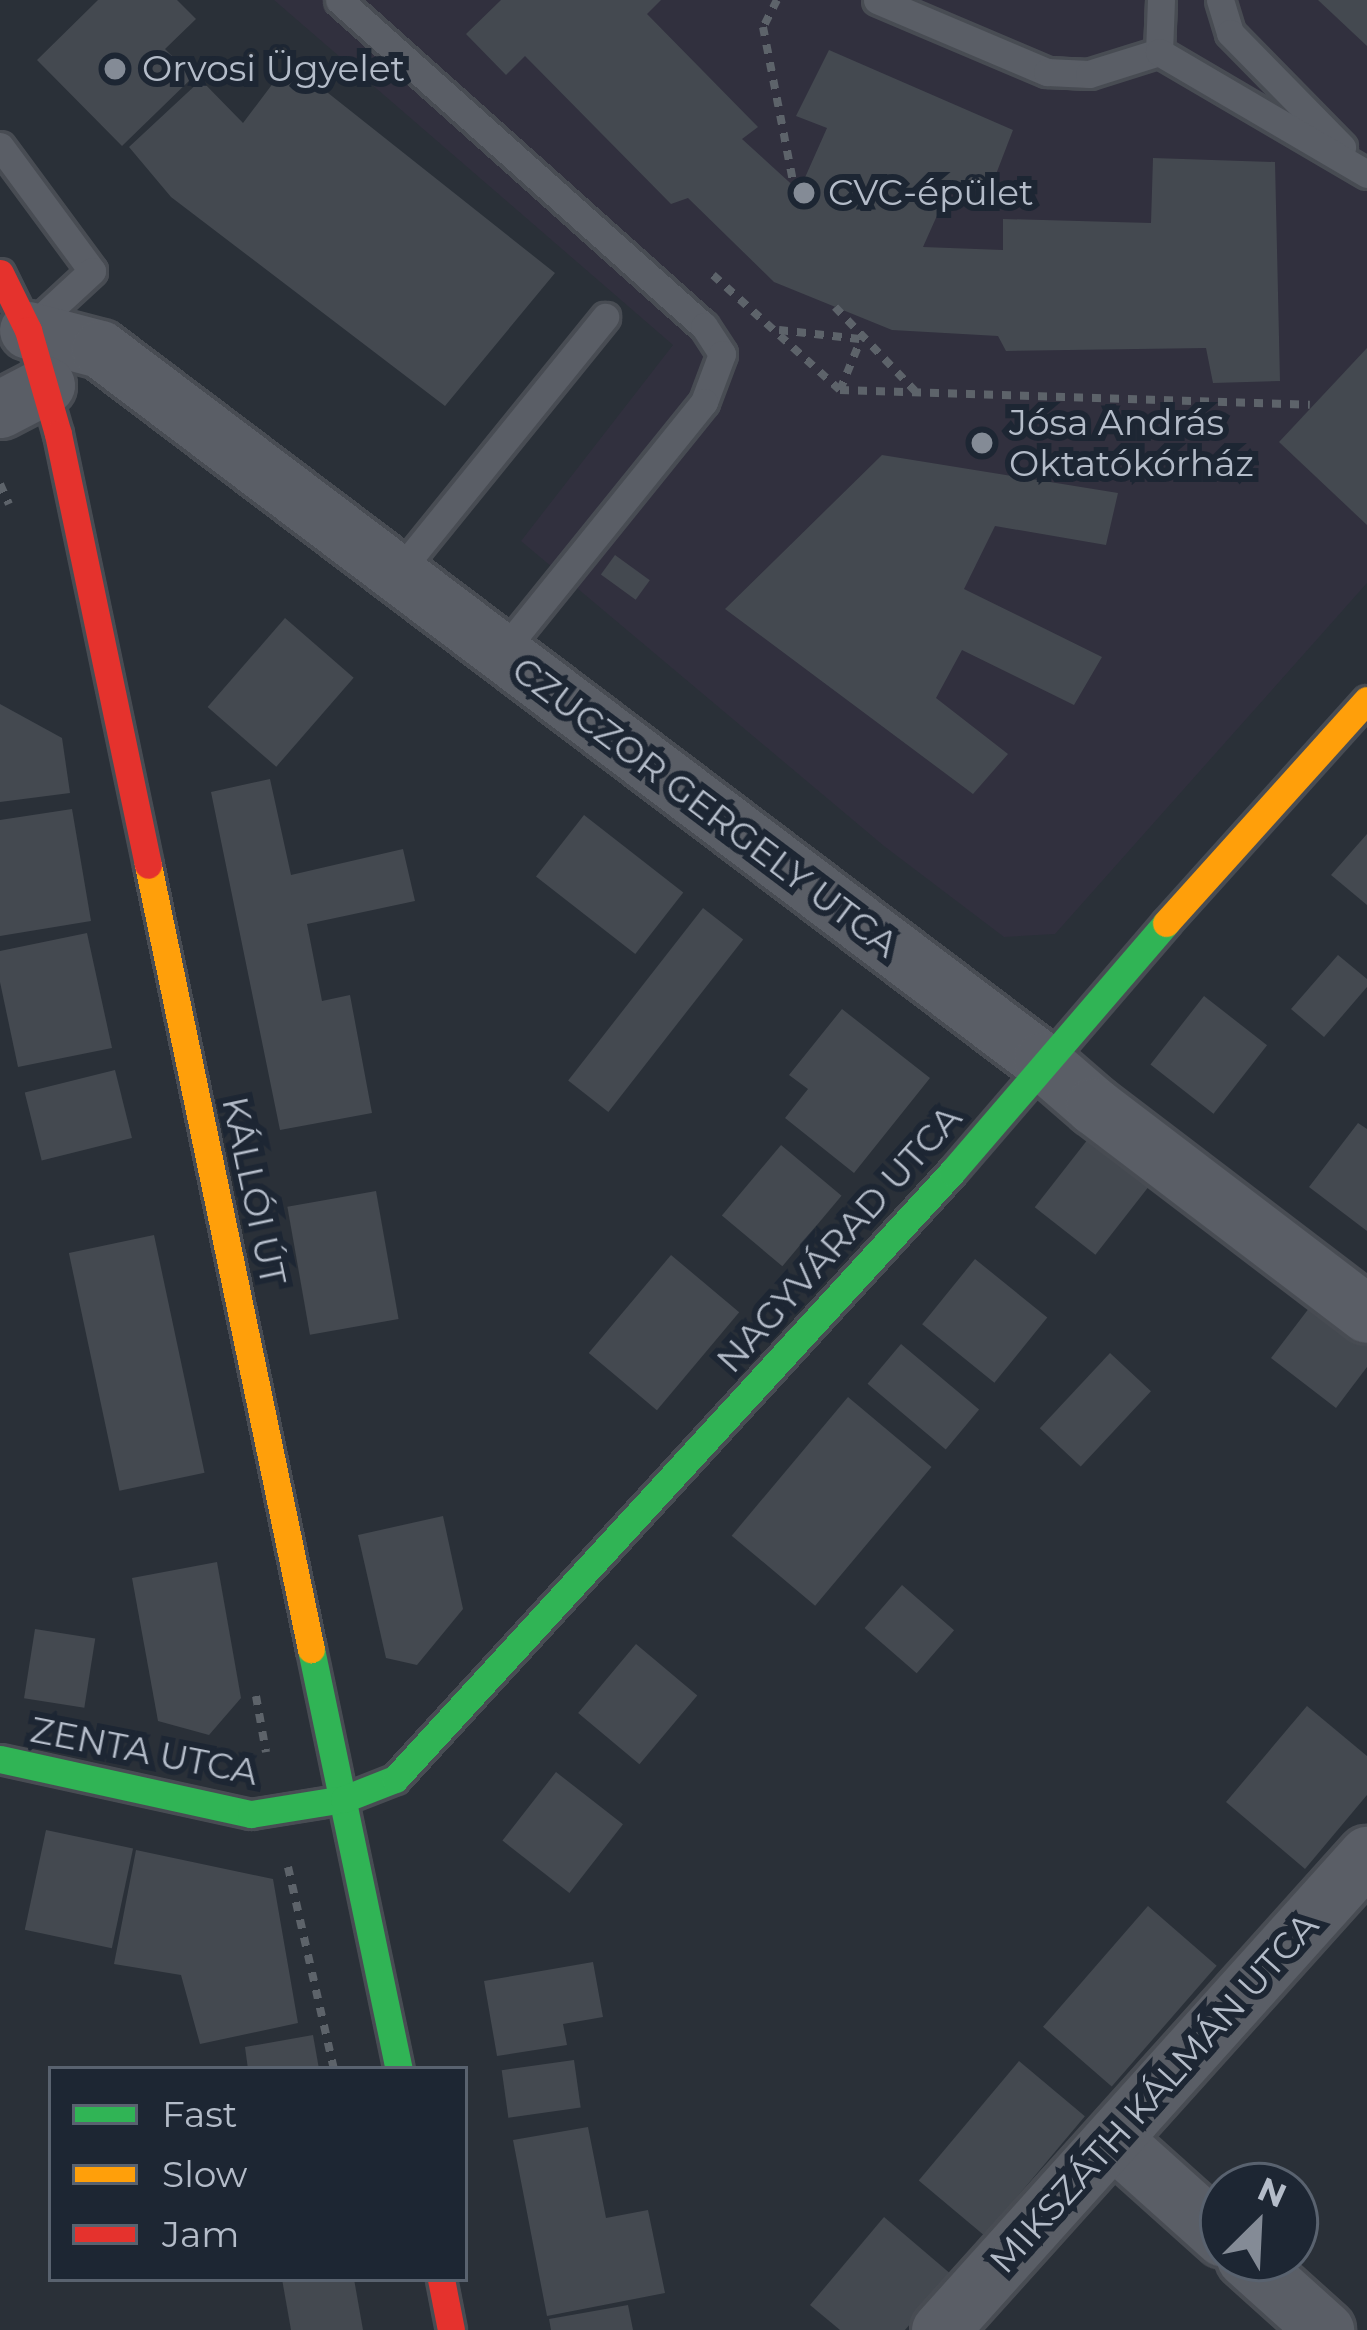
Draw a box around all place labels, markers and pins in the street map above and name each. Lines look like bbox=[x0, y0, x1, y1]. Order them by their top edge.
place label: Orvosi Ügyelet bbox=[142, 47, 405, 91]
marker: Orvosi Ügyelet bbox=[99, 53, 131, 85]
place label: CVC-épület bbox=[828, 171, 1034, 215]
marker: CVC-épület bbox=[791, 180, 817, 206]
place label: Jósa András Oktatókórház bbox=[1009, 400, 1254, 485]
marker: Jósa András Oktatókórház bbox=[966, 427, 998, 459]

